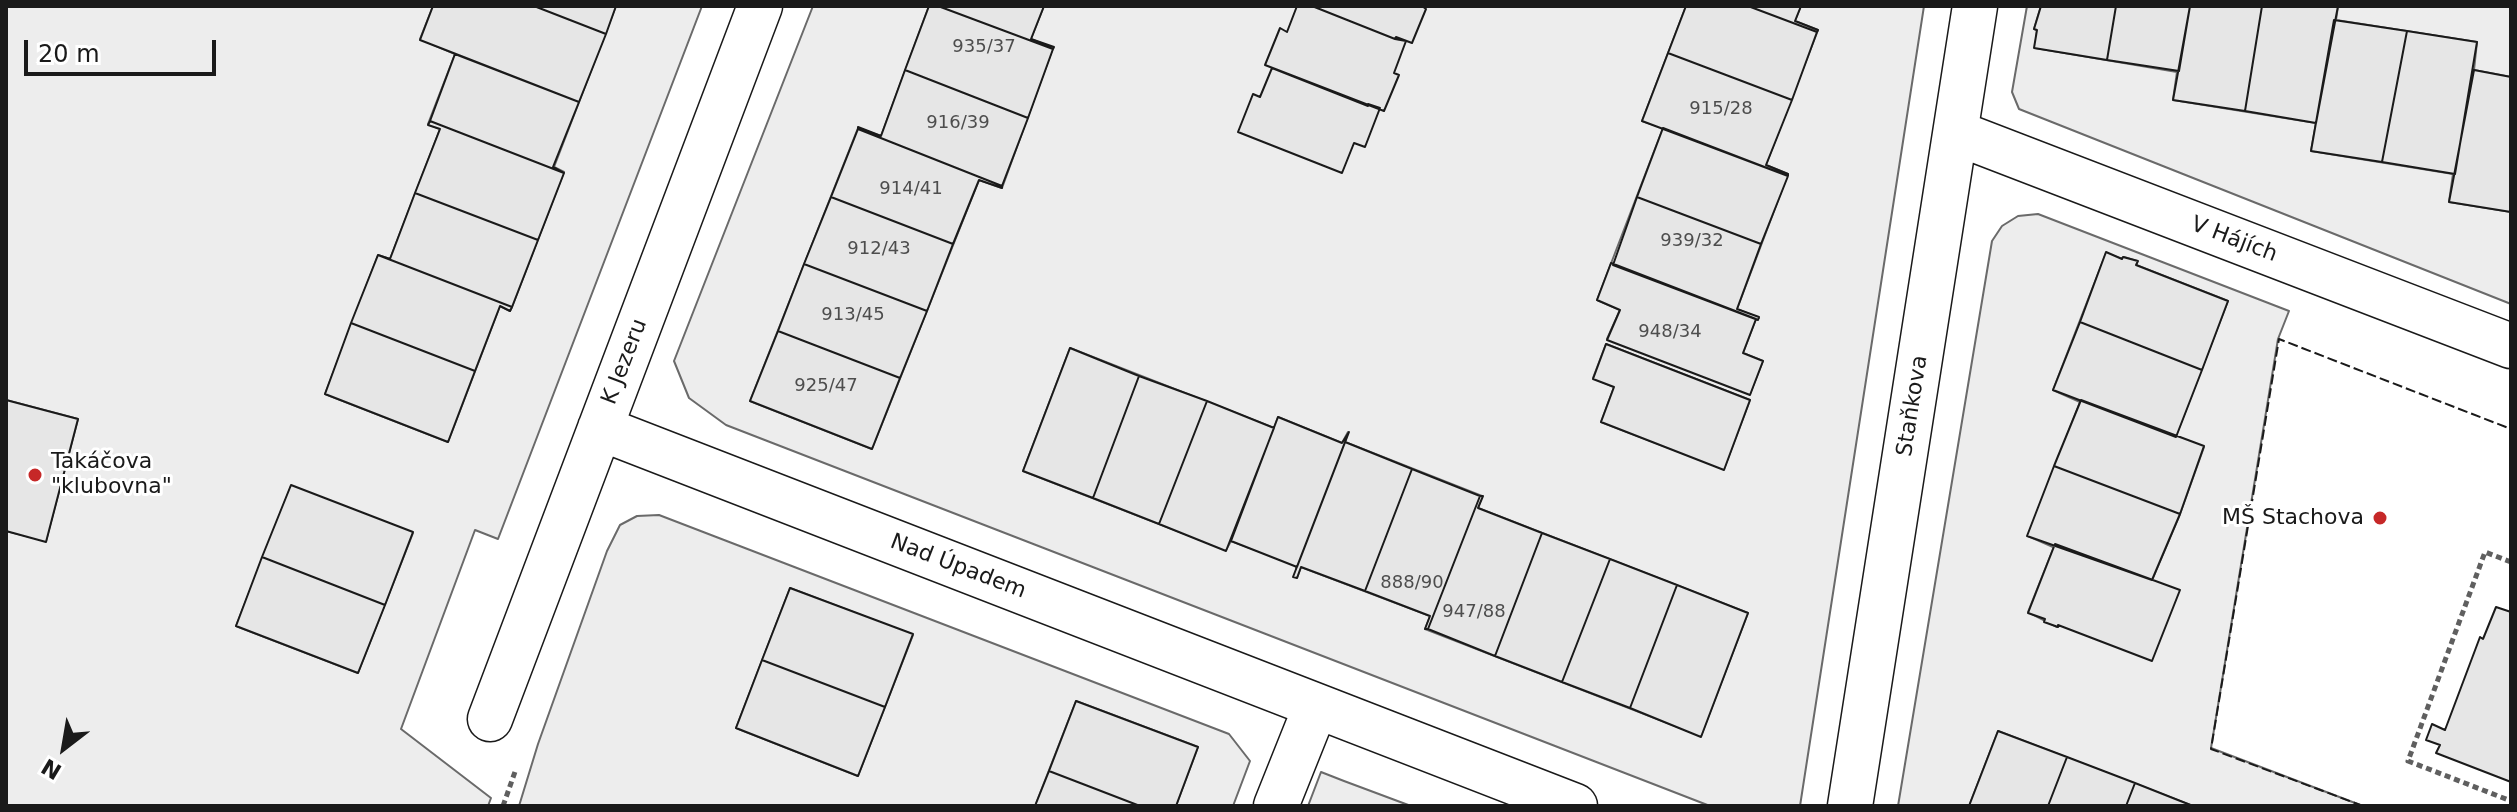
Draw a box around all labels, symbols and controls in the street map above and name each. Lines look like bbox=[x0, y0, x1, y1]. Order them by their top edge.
scale bar bbox=[28, 24, 220, 74]
house number: 935/37 bbox=[952, 36, 1016, 58]
text: 20 m bbox=[38, 40, 100, 68]
house number: 915/28 bbox=[1689, 98, 1753, 120]
house number: 916/39 bbox=[926, 112, 990, 134]
house number: 914/41 bbox=[879, 178, 943, 200]
street label: V Hájích bbox=[2187, 211, 2281, 269]
house number: 939/32 bbox=[1660, 230, 1724, 252]
house number: 912/43 bbox=[847, 238, 911, 260]
house number: 913/45 bbox=[821, 304, 885, 326]
street label: K Jezeru bbox=[597, 315, 653, 409]
house number: 948/34 bbox=[1638, 321, 1702, 343]
street label: Staňkova bbox=[1892, 354, 1934, 458]
house number: 925/47 bbox=[794, 375, 858, 397]
place label: Takáčova "klubovna" bbox=[51, 449, 172, 500]
marker: Takáčova "klubovna" bbox=[26, 466, 44, 484]
place label: MŠ Stachova bbox=[2222, 505, 2364, 531]
marker: MŠ Stachova bbox=[2371, 509, 2389, 527]
street label: Nad Úpadem bbox=[886, 529, 1030, 605]
house number: 888/90 bbox=[1380, 572, 1444, 594]
house number: 947/88 bbox=[1442, 601, 1506, 623]
north arrow bbox=[24, 708, 104, 788]
text: N bbox=[37, 754, 66, 784]

